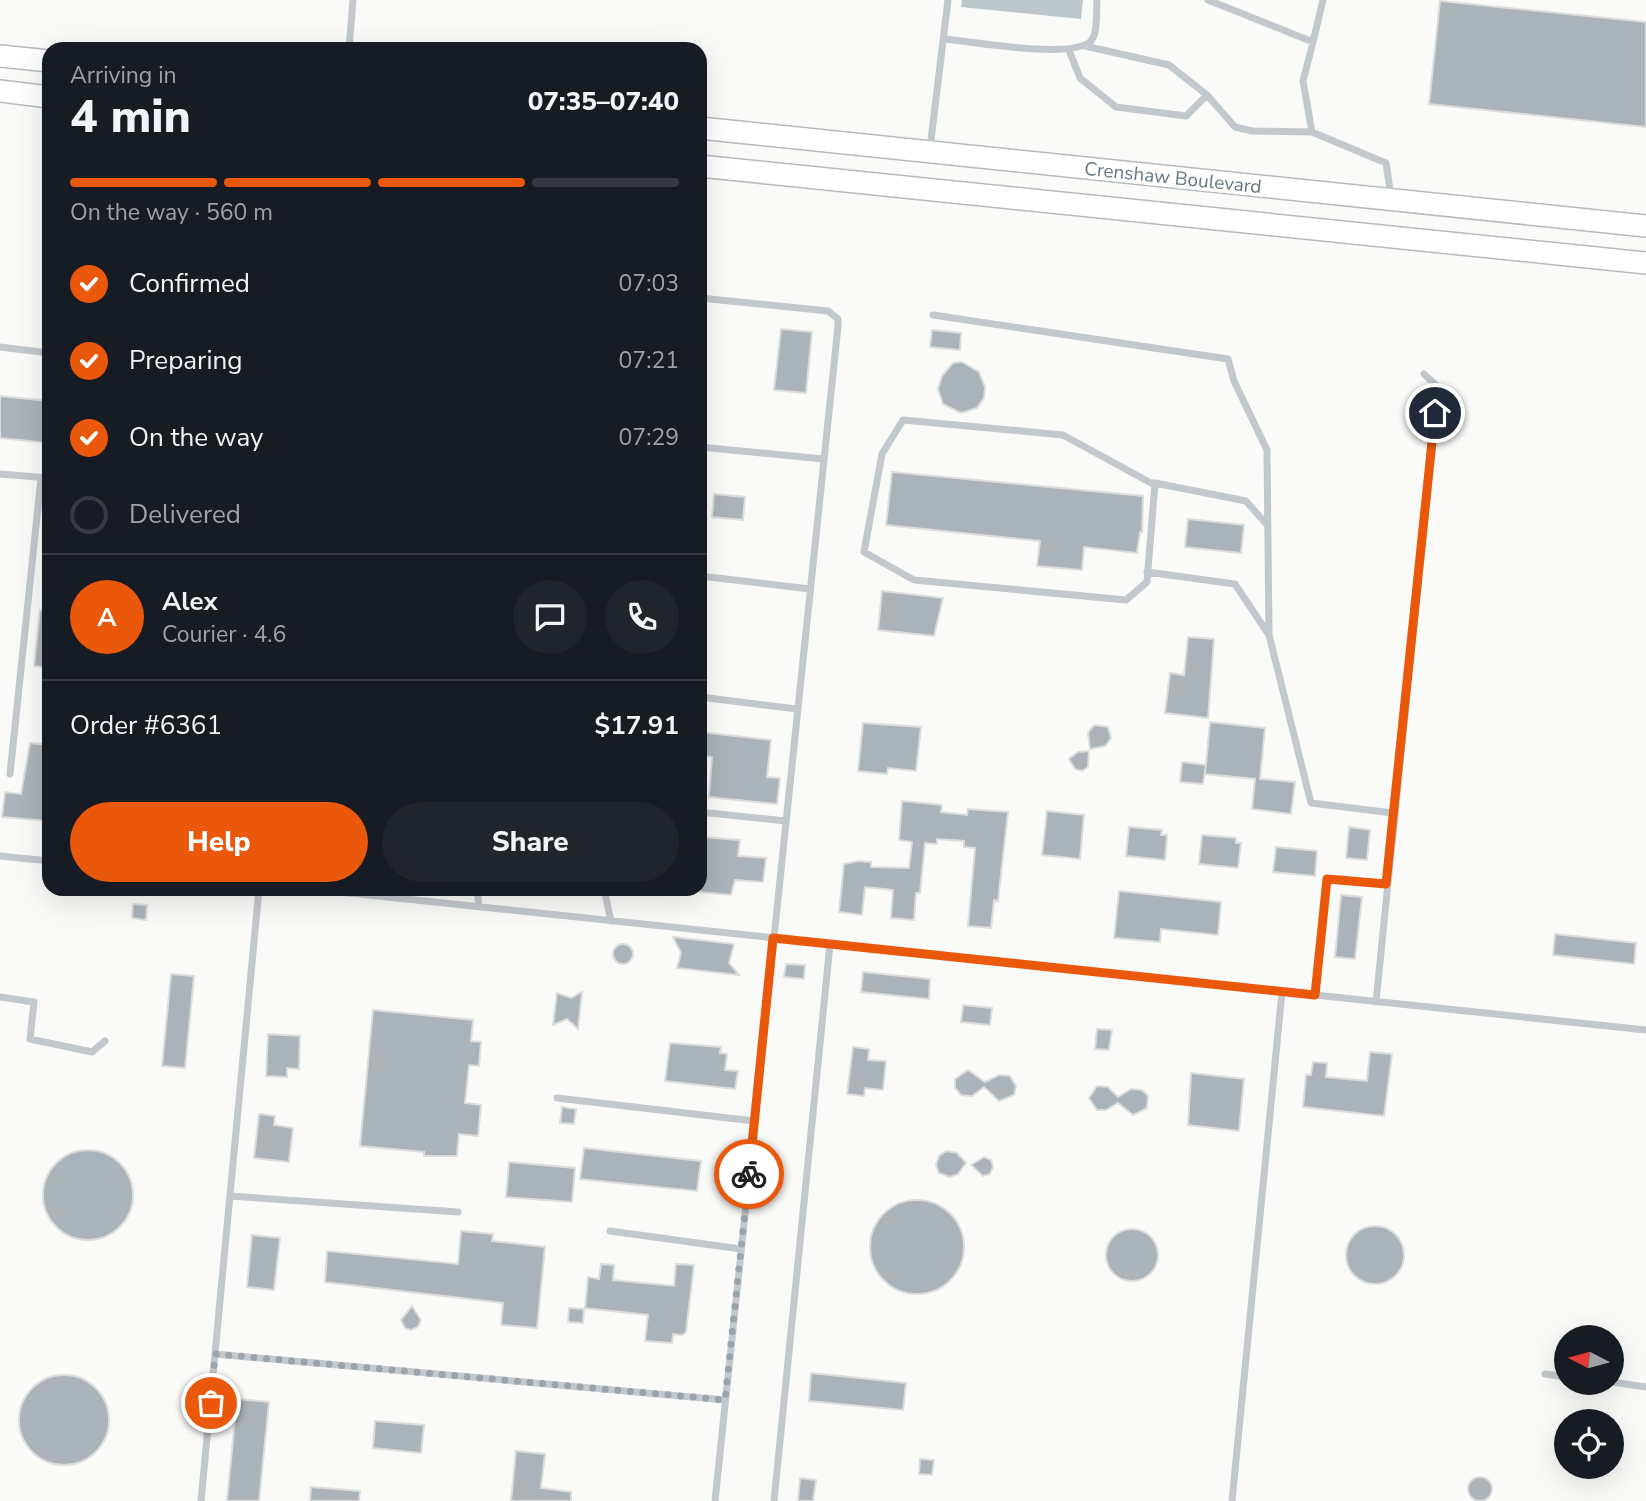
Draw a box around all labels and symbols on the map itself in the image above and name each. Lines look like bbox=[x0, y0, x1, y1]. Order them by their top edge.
street label: Crenshaw Boulevard bbox=[1083, 156, 1263, 200]
pin bbox=[1405, 383, 1465, 443]
courier bbox=[714, 1139, 784, 1209]
north arrow bbox=[1554, 1325, 1624, 1395]
pin bbox=[181, 1373, 241, 1433]

